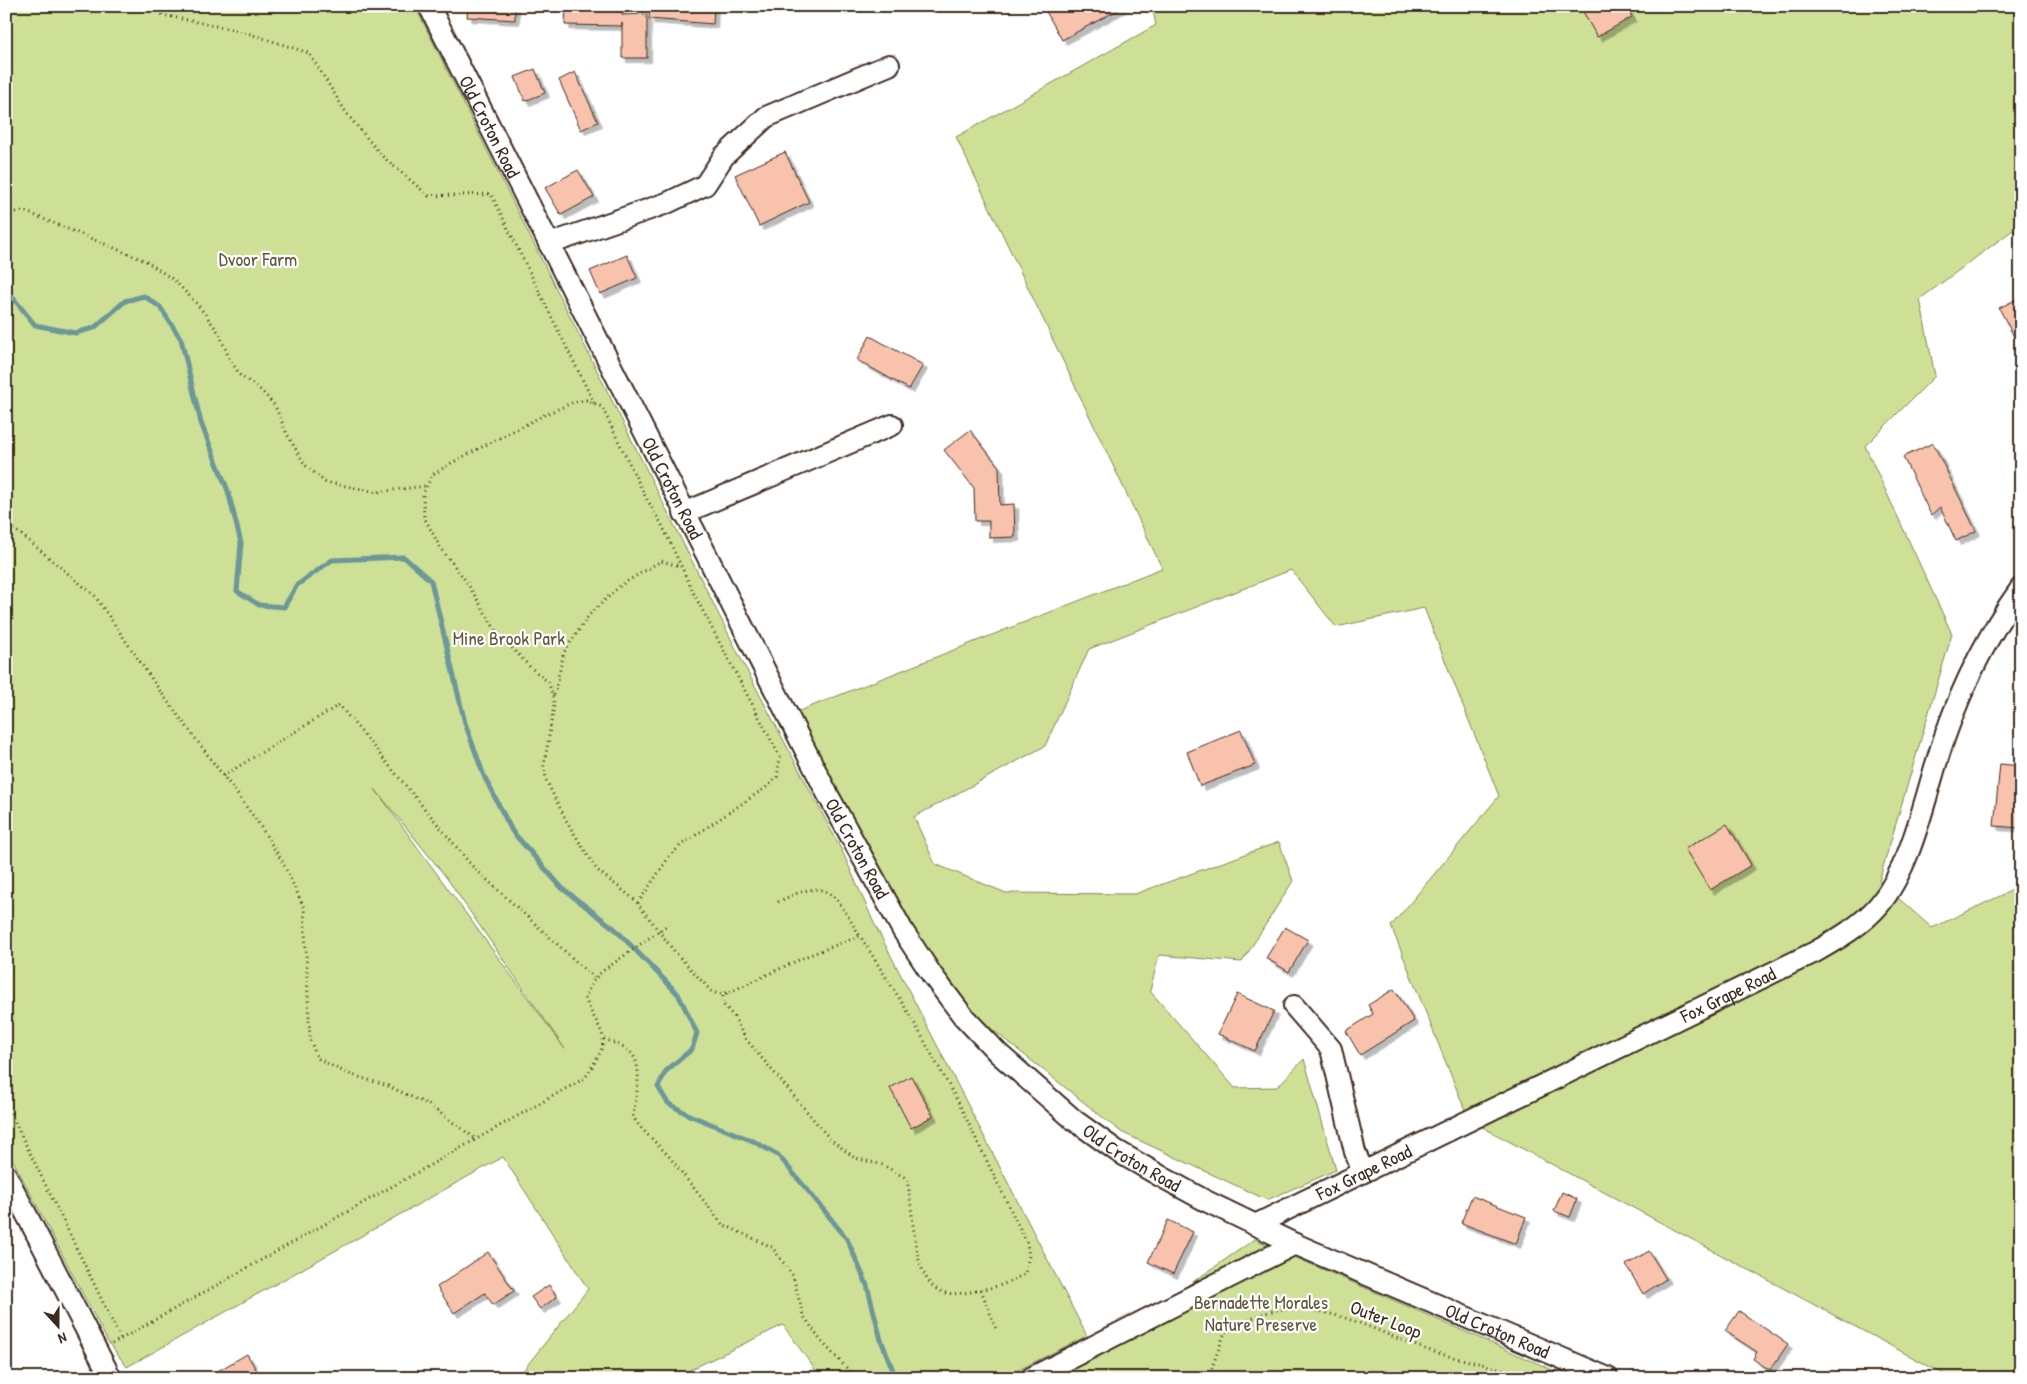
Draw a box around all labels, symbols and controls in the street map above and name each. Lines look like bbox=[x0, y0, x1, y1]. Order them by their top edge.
street label: Old Croton Road bbox=[453, 71, 527, 182]
park label: Dvoor Farm bbox=[219, 246, 297, 272]
street label: Old Croton Road bbox=[636, 432, 710, 544]
park label: Mine Brook Park bbox=[453, 625, 565, 651]
street label: Old Croton Road bbox=[819, 793, 896, 904]
street label: Fox Grape Road bbox=[1675, 960, 1780, 1029]
street label: Old Croton Road bbox=[1077, 1117, 1186, 1198]
street label: Fox Grape Road bbox=[1311, 1137, 1416, 1207]
park label: Bernadette Morales Nature Preserve bbox=[1194, 1289, 1328, 1337]
street label: Outer Loop bbox=[1347, 1294, 1425, 1344]
street label: Old Croton Road bbox=[1441, 1297, 1554, 1365]
north arrow bbox=[32, 1302, 82, 1352]
text: N bbox=[55, 1328, 70, 1349]

